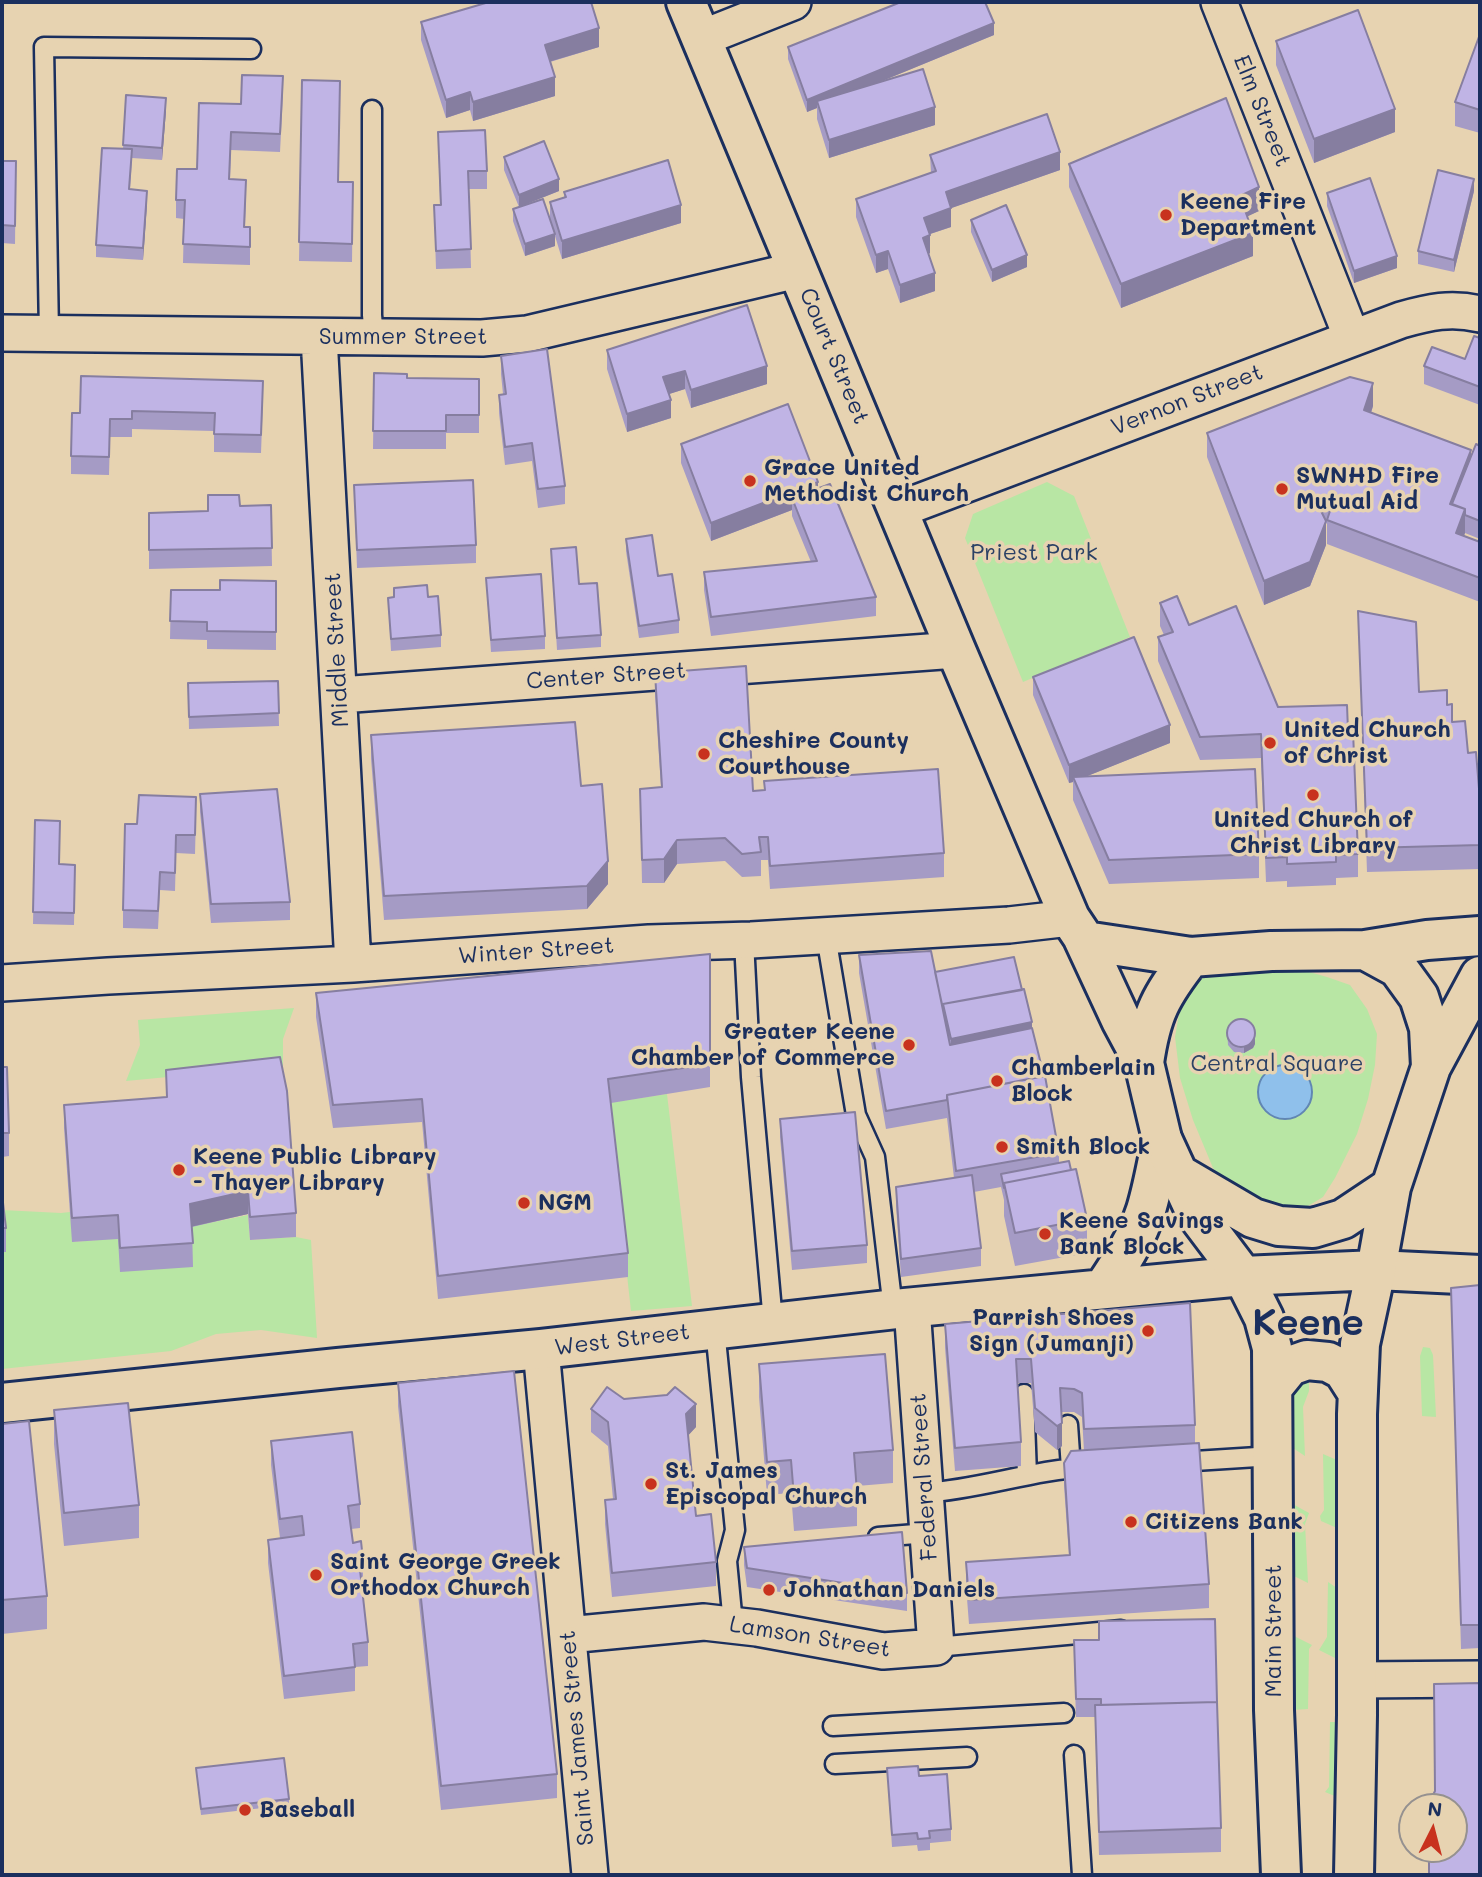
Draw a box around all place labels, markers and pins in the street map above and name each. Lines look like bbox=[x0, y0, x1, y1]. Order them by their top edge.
place label: Keene Fire Department bbox=[1180, 188, 1316, 242]
marker: Keene Fire Department bbox=[1158, 207, 1174, 223]
place label: Grace United Methodist Church bbox=[764, 454, 969, 508]
place label: SWNHD Fire Mutual Aid bbox=[1296, 462, 1439, 516]
marker: Grace United Methodist Church bbox=[742, 473, 758, 489]
marker: SWNHD Fire Mutual Aid bbox=[1274, 481, 1290, 497]
place label: United Church of Christ bbox=[1284, 716, 1451, 770]
place label: Cheshire County Courthouse bbox=[718, 727, 909, 781]
marker: United Church of Christ bbox=[1262, 735, 1278, 751]
marker: Cheshire County Courthouse bbox=[696, 746, 712, 762]
marker: United Church of Christ Library bbox=[1305, 787, 1321, 803]
place label: United Church of Christ Library bbox=[1214, 806, 1412, 860]
place label: Greater Keene Chamber of Commerce bbox=[631, 1018, 895, 1072]
marker: Greater Keene Chamber of Commerce bbox=[901, 1037, 917, 1053]
place label: Chamberlain Block bbox=[1011, 1054, 1155, 1108]
marker: Chamberlain Block bbox=[989, 1073, 1005, 1089]
place label: Smith Block bbox=[1016, 1133, 1150, 1161]
marker: Smith Block bbox=[994, 1139, 1010, 1155]
place label: Keene Public Library - Thayer Library bbox=[193, 1143, 437, 1197]
marker: Keene Public Library - Thayer Library bbox=[171, 1162, 187, 1178]
place label: NGM bbox=[538, 1189, 592, 1217]
marker: NGM bbox=[516, 1195, 532, 1211]
place label: Keene Savings Bank Block bbox=[1059, 1207, 1224, 1261]
marker: Keene Savings Bank Block bbox=[1037, 1226, 1053, 1242]
place label: Parrish Shoes Sign (Jumanji) bbox=[969, 1304, 1134, 1358]
marker: Parrish Shoes Sign (Jumanji) bbox=[1140, 1323, 1156, 1339]
place label: St. James Episcopal Church bbox=[665, 1457, 867, 1511]
marker: St. James Episcopal Church bbox=[643, 1476, 659, 1492]
place label: Citizens Bank bbox=[1145, 1508, 1303, 1536]
marker: Citizens Bank bbox=[1123, 1514, 1139, 1530]
place label: Saint George Greek Orthodox Church bbox=[330, 1548, 561, 1602]
marker: Saint George Greek Orthodox Church bbox=[308, 1567, 324, 1583]
place label: Johnathan Daniels bbox=[783, 1576, 995, 1604]
marker: Johnathan Daniels bbox=[761, 1582, 777, 1598]
place label: Baseball bbox=[259, 1796, 355, 1824]
marker: Baseball bbox=[237, 1802, 253, 1818]

